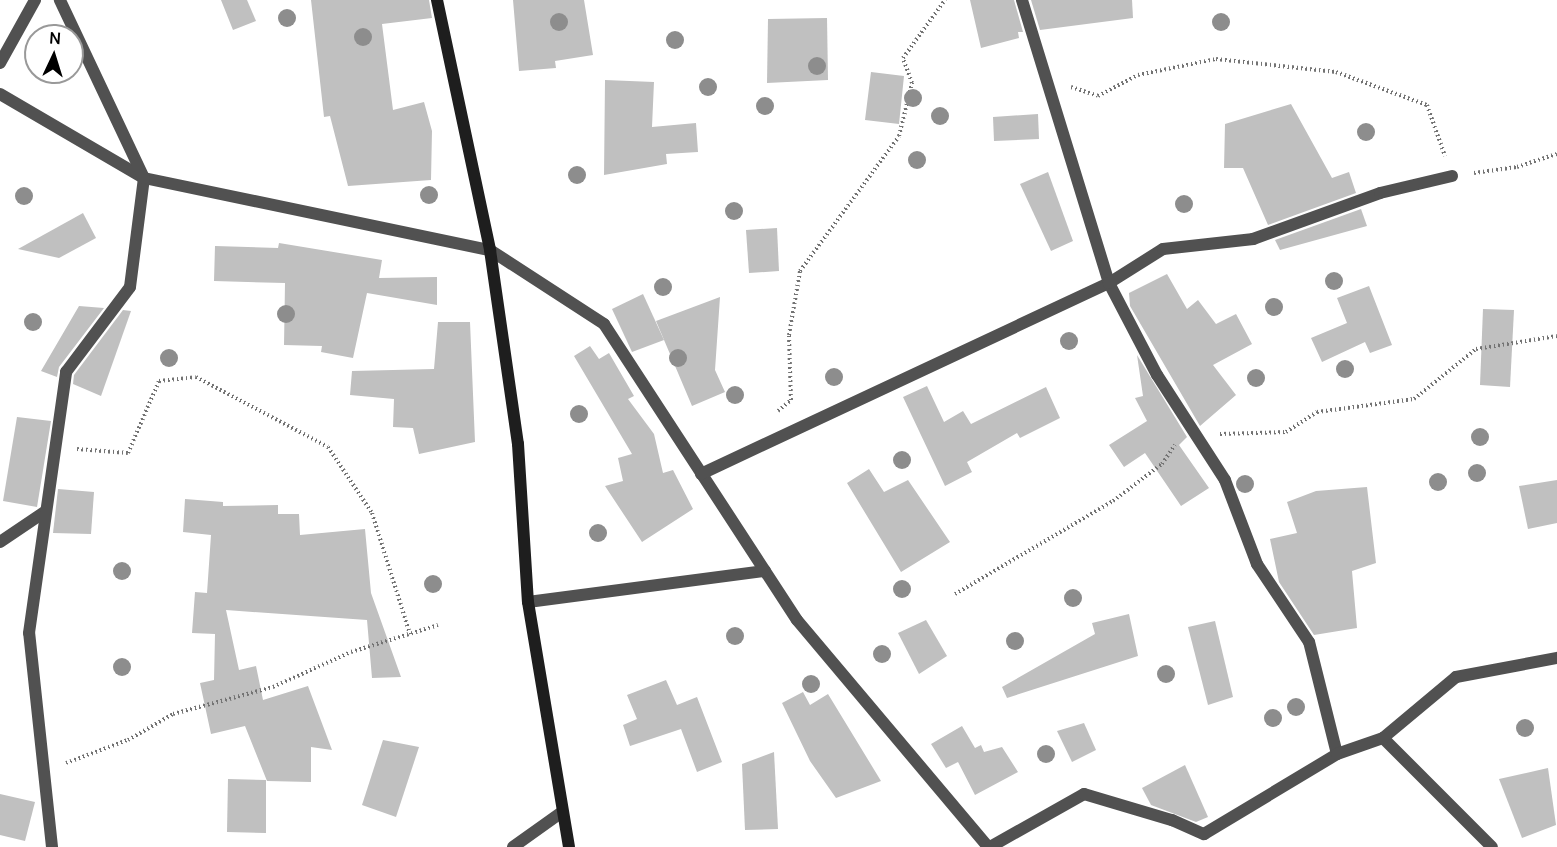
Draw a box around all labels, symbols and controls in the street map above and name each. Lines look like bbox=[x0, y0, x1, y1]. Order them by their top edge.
north arrow bbox=[24, 24, 84, 84]
text: N bbox=[49, 27, 62, 49]

